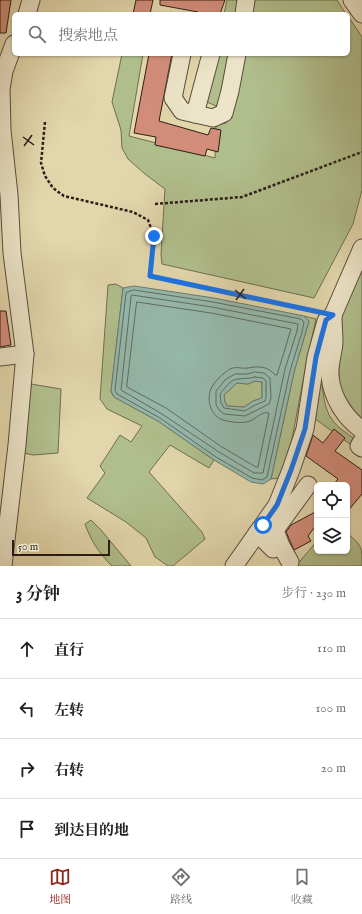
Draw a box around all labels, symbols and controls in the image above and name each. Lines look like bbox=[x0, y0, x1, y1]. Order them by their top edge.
search box bbox=[12, 12, 350, 56]
icon: search bbox=[26, 23, 48, 45]
text: 搜索地点 bbox=[58, 26, 118, 45]
route end bbox=[145, 227, 163, 245]
map controls bbox=[314, 482, 350, 554]
button: locate bbox=[314, 482, 350, 518]
route start bbox=[254, 516, 272, 534]
button: layers bbox=[314, 518, 350, 554]
scale bar bbox=[12, 538, 110, 557]
text: 50 m bbox=[18, 540, 38, 554]
text: 3 分钟 bbox=[16, 584, 60, 605]
text: 步行 · 230 m bbox=[281, 585, 346, 602]
icon: ahead bbox=[16, 638, 38, 660]
text: 110 m bbox=[317, 640, 346, 657]
text: 直行 bbox=[54, 641, 84, 660]
icon: left bbox=[16, 698, 38, 720]
text: 100 m bbox=[316, 700, 346, 717]
text: 左转 bbox=[54, 701, 84, 720]
icon: right bbox=[16, 758, 38, 780]
text: 20 m bbox=[321, 760, 346, 777]
text: 右转 bbox=[54, 761, 84, 780]
icon: arrive bbox=[16, 818, 38, 840]
text: 到达目的地 bbox=[54, 821, 129, 840]
tab: 地图 bbox=[49, 866, 71, 907]
tab: 路线 bbox=[170, 866, 192, 907]
tab: 收藏 bbox=[291, 866, 313, 907]

